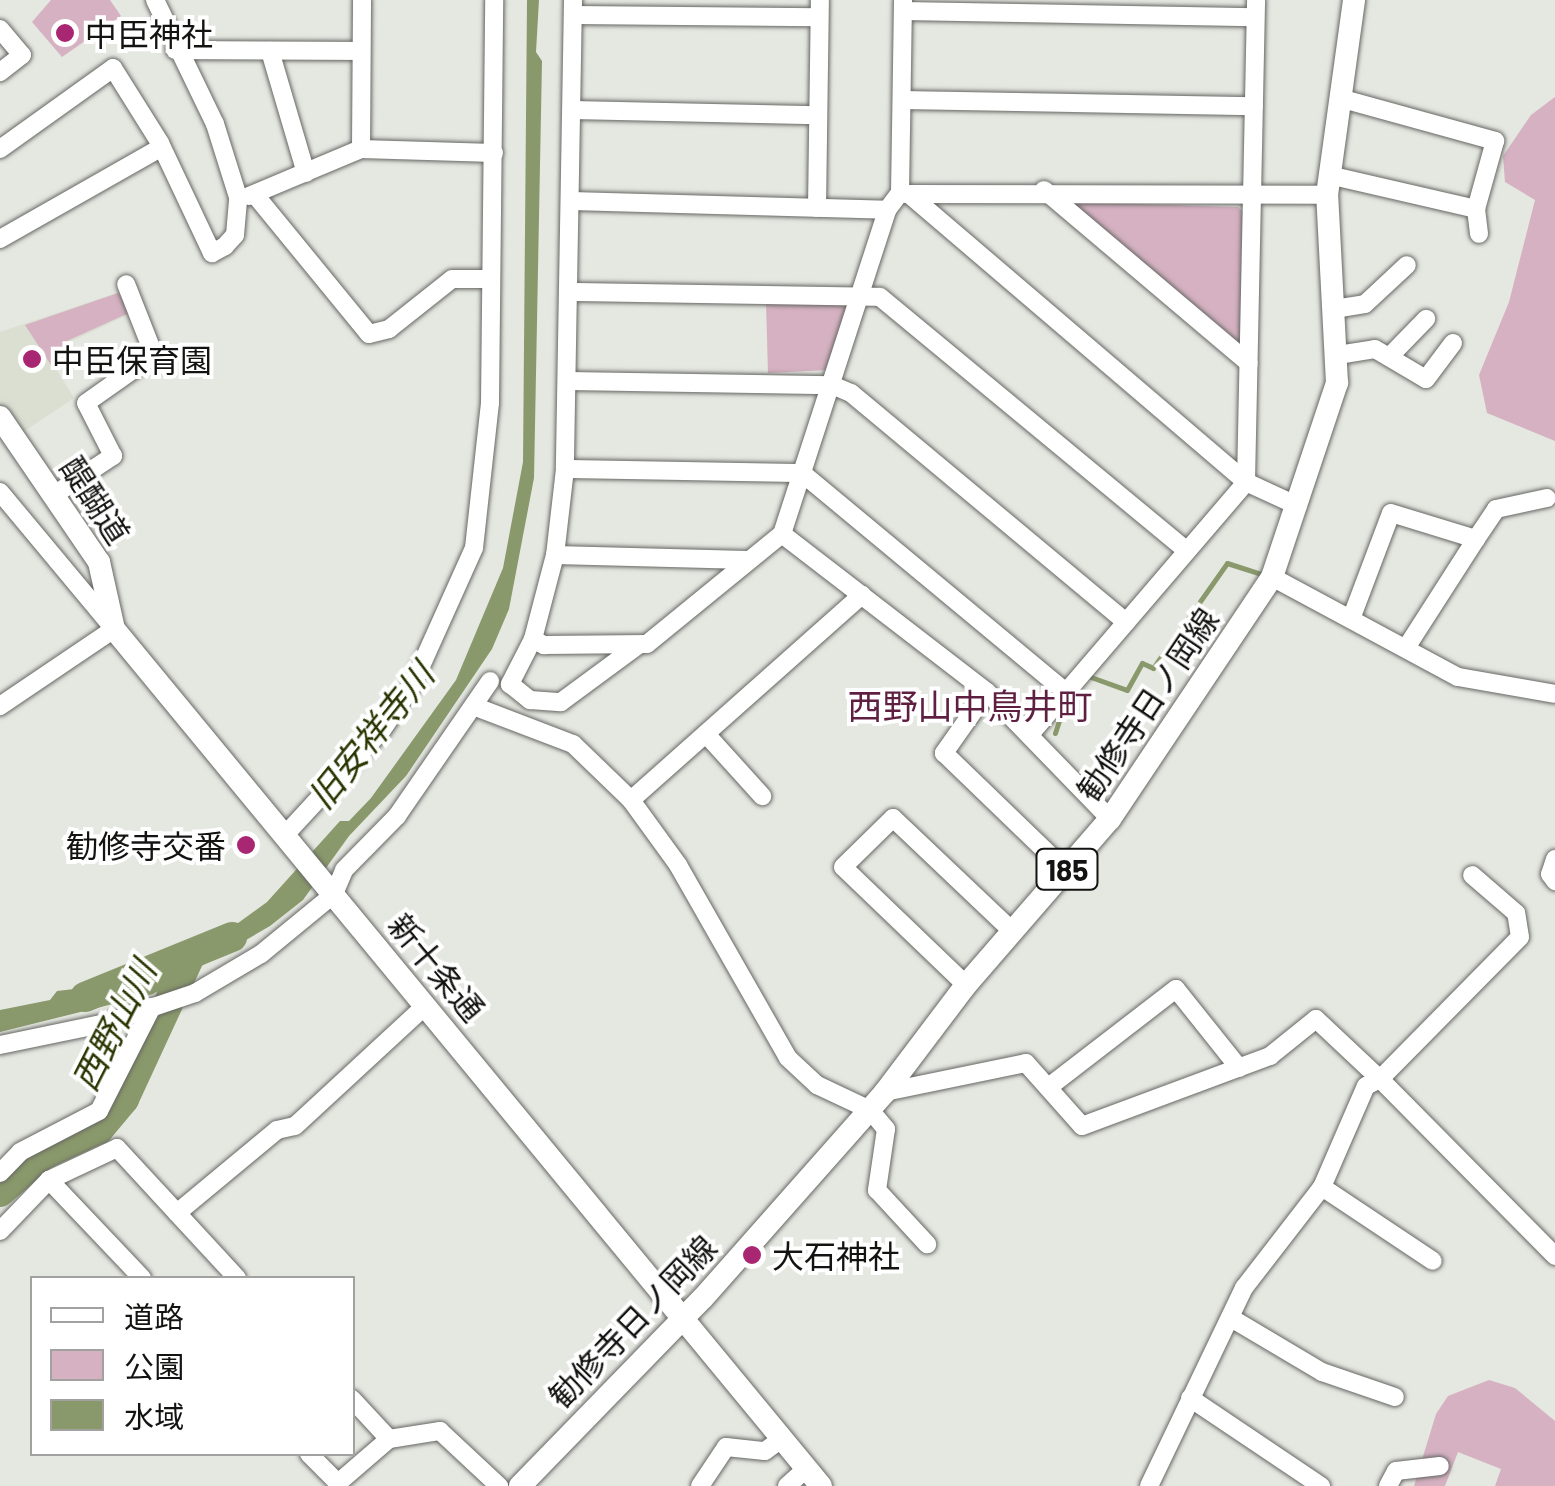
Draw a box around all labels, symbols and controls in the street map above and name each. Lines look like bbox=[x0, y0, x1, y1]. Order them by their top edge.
place label: 中臣神社 bbox=[85, 14, 213, 52]
marker: 中臣神社 bbox=[54, 22, 76, 44]
place label: 中臣保育園 bbox=[52, 340, 212, 378]
marker: 中臣保育園 bbox=[21, 348, 43, 370]
street label: 醍醐道 bbox=[54, 449, 138, 551]
street label: 勧修寺日ノ岡線 bbox=[1068, 600, 1226, 808]
water label: 旧安祥寺川 bbox=[299, 654, 441, 816]
district label: 西野山中鳥井町 bbox=[848, 684, 1092, 726]
place label: 勧修寺交番 bbox=[66, 826, 226, 864]
marker: 勧修寺交番 bbox=[235, 834, 257, 856]
road number: 185 bbox=[1034, 844, 1100, 894]
street label: 新十条通 bbox=[381, 906, 493, 1028]
water label: 西野山川 bbox=[63, 953, 163, 1097]
street label: 勧修寺日ノ岡線 bbox=[540, 1227, 724, 1415]
place label: 大石神社 bbox=[772, 1236, 900, 1274]
marker: 大石神社 bbox=[741, 1244, 763, 1266]
legend bbox=[30, 1276, 355, 1456]
text: 道路 bbox=[124, 1298, 184, 1334]
text: 公園 bbox=[124, 1348, 184, 1384]
text: 水域 bbox=[124, 1398, 184, 1434]

